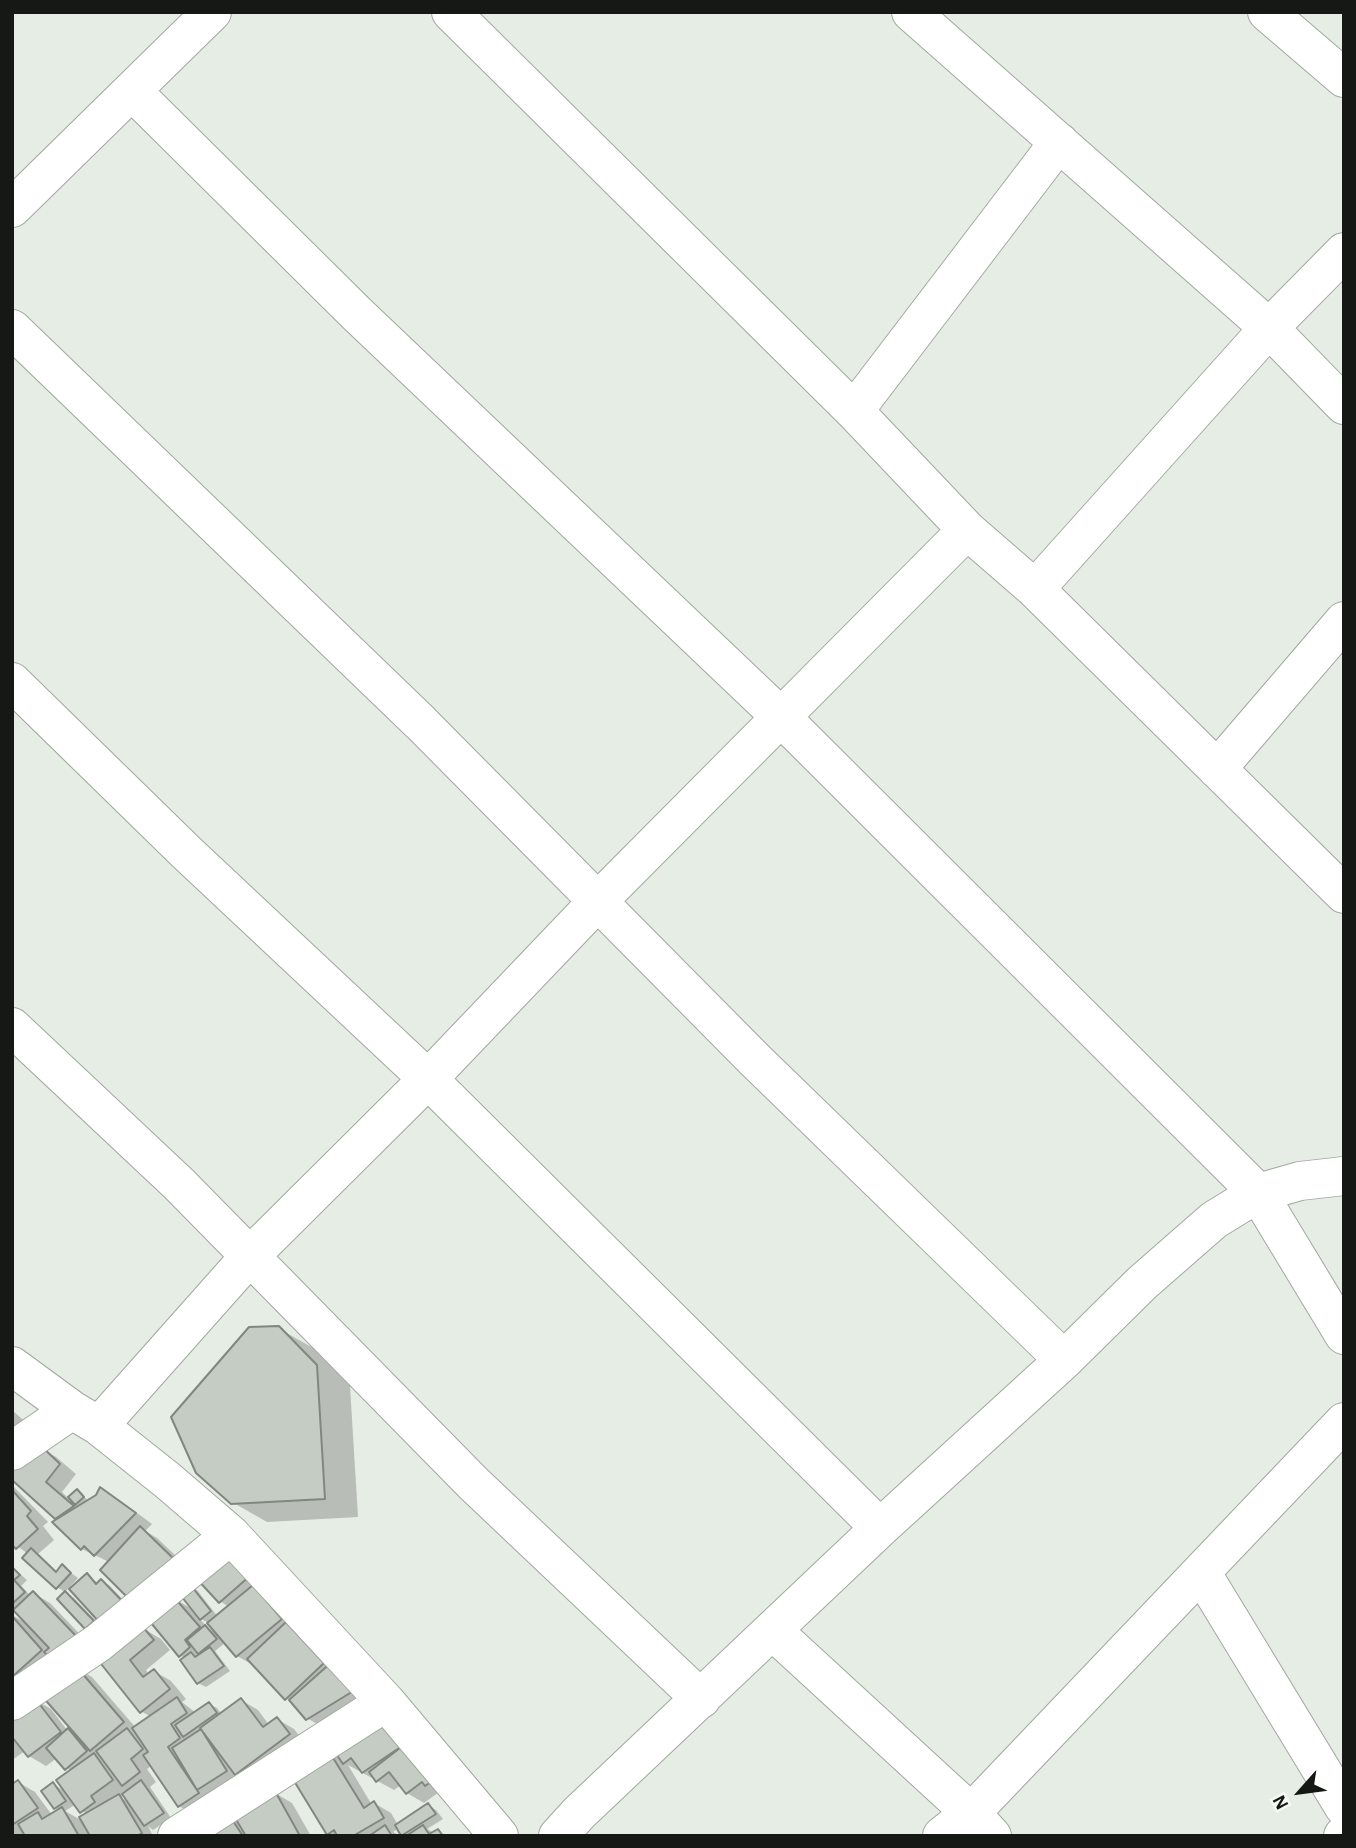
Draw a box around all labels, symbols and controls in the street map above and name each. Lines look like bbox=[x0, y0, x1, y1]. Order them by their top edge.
north arrow bbox=[1265, 1757, 1335, 1827]
text: N bbox=[1270, 1792, 1293, 1812]

